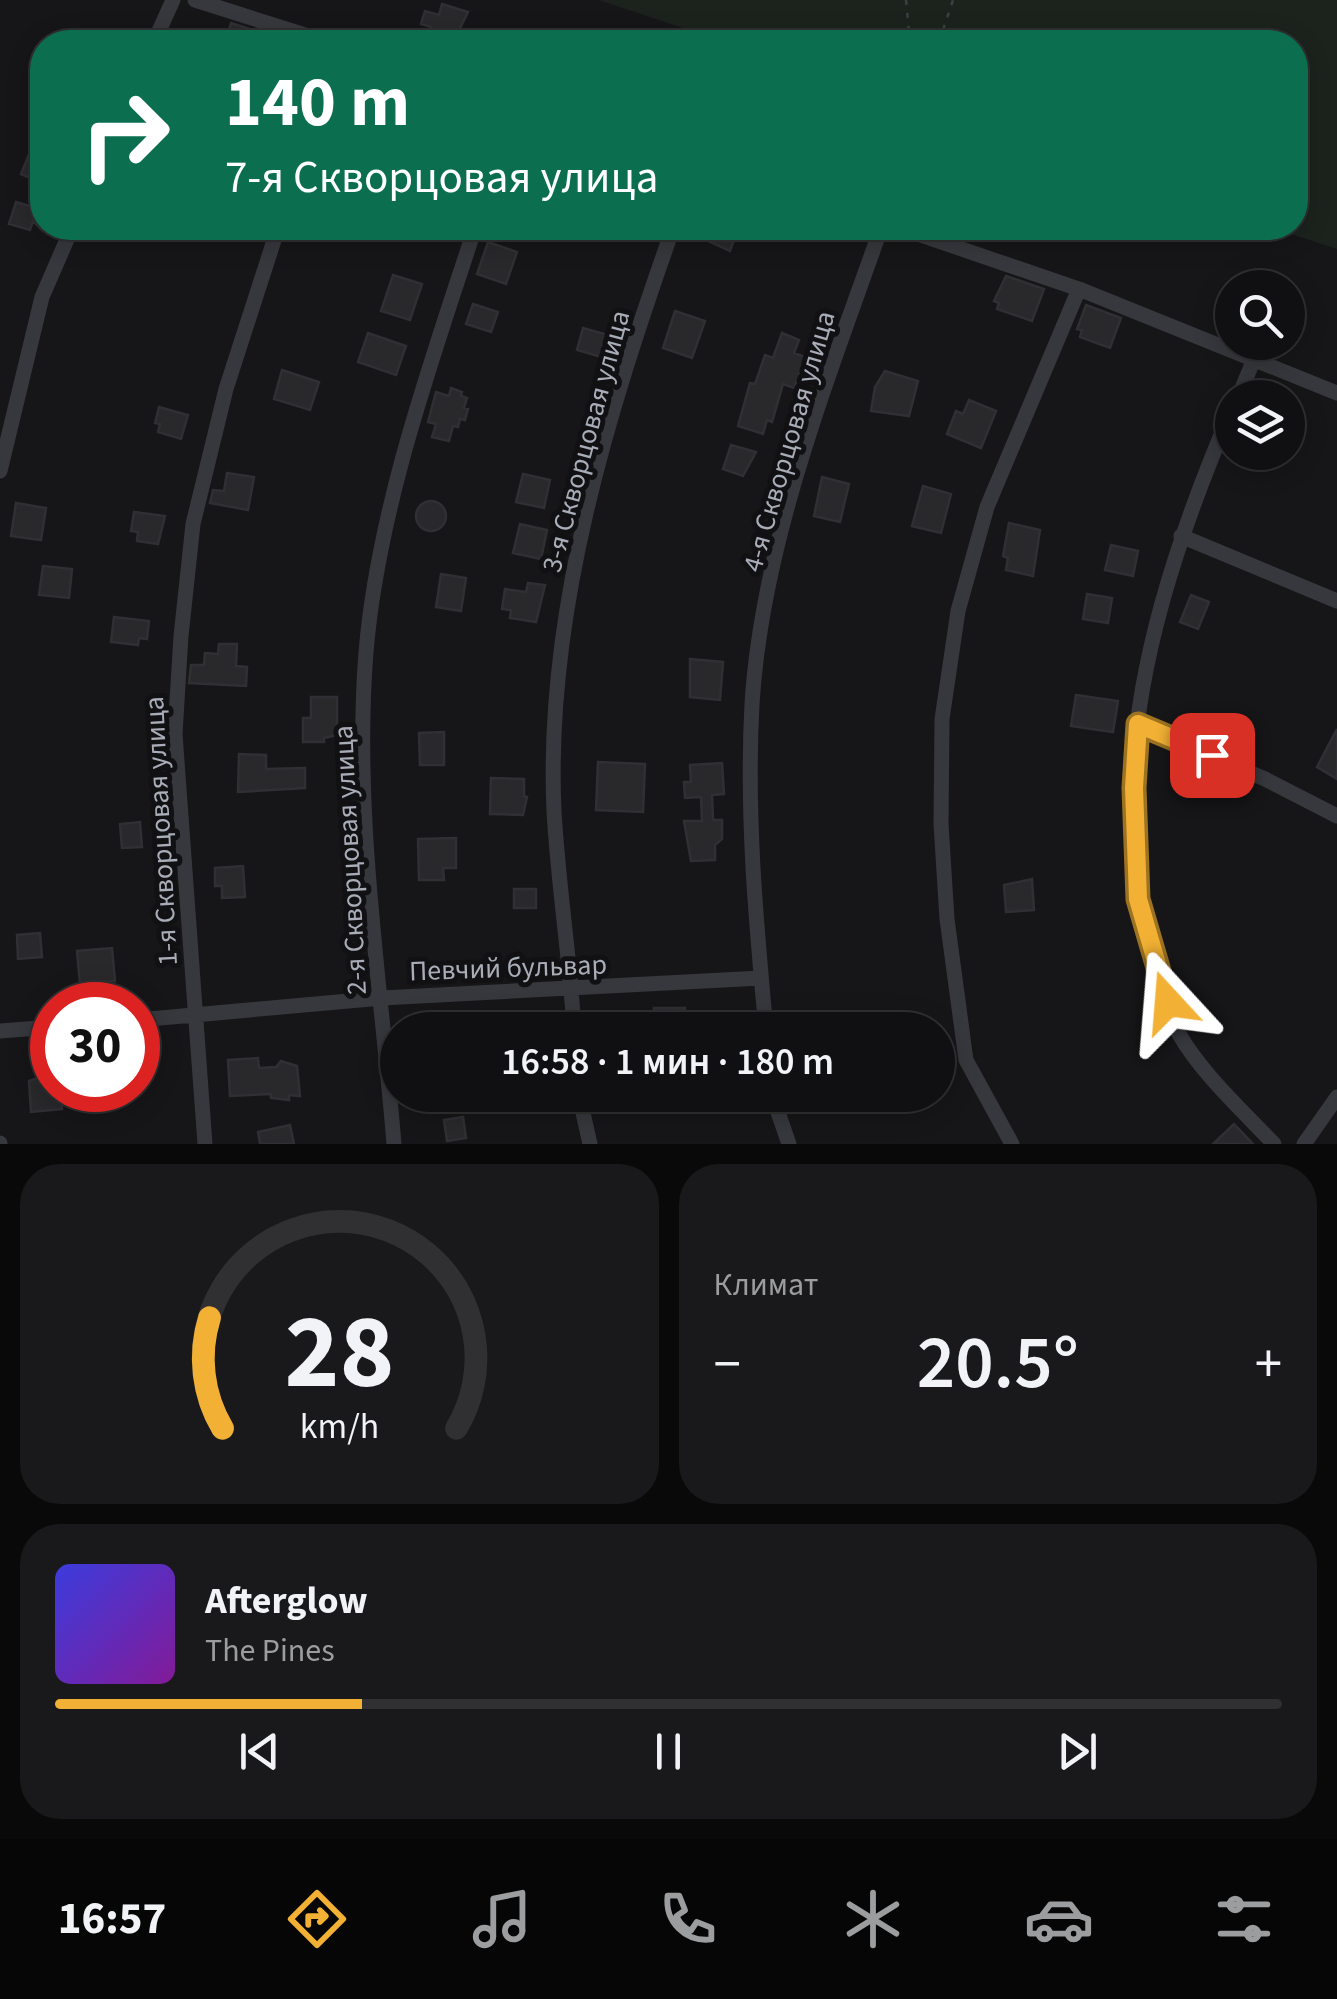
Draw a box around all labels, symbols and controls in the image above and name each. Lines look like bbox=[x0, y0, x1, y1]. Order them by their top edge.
text: 140 m bbox=[225, 53, 410, 153]
icon: right bbox=[60, 70, 190, 200]
text: 7-я Скворцовая улица bbox=[225, 146, 658, 210]
map controls bbox=[1215, 270, 1305, 470]
button: search bbox=[1215, 270, 1305, 360]
street label: 3-я Скворцовая улица bbox=[532, 306, 640, 577]
street label: 4-я Скворцовая улица bbox=[733, 306, 845, 576]
button: layers bbox=[1215, 380, 1305, 470]
street label: 1-я Скворцовая улица bbox=[134, 695, 188, 967]
pin bbox=[1170, 713, 1255, 798]
street label: 2-я Скворцовая улица bbox=[323, 724, 377, 996]
icon: arrive bbox=[1185, 728, 1240, 783]
street label: Певчий бульвар bbox=[408, 945, 608, 991]
position arrow bbox=[1116, 950, 1220, 1054]
speed limit sign: 30 bbox=[30, 982, 160, 1112]
text: 16:58 · 1 мин · 180 m bbox=[501, 1035, 834, 1089]
text: Климат bbox=[714, 1262, 818, 1308]
text: 28 bbox=[284, 1280, 394, 1428]
text: 20.5° bbox=[917, 1310, 1079, 1417]
text: − bbox=[714, 1326, 741, 1404]
text: + bbox=[1255, 1326, 1282, 1404]
text: km/h bbox=[300, 1401, 379, 1452]
text: Afterglow bbox=[205, 1574, 368, 1628]
text: The Pines bbox=[205, 1628, 335, 1674]
icon: previous bbox=[232, 1724, 287, 1779]
icon: pause bbox=[641, 1724, 696, 1779]
icon: next bbox=[1050, 1724, 1105, 1779]
icon: directions bbox=[282, 1884, 352, 1954]
icon: music bbox=[467, 1884, 537, 1954]
icon: phone bbox=[653, 1884, 723, 1954]
icon: climate bbox=[838, 1884, 908, 1954]
icon: car bbox=[1024, 1884, 1094, 1954]
icon: filters bbox=[1209, 1884, 1279, 1954]
text: 16:57 bbox=[58, 1887, 166, 1951]

